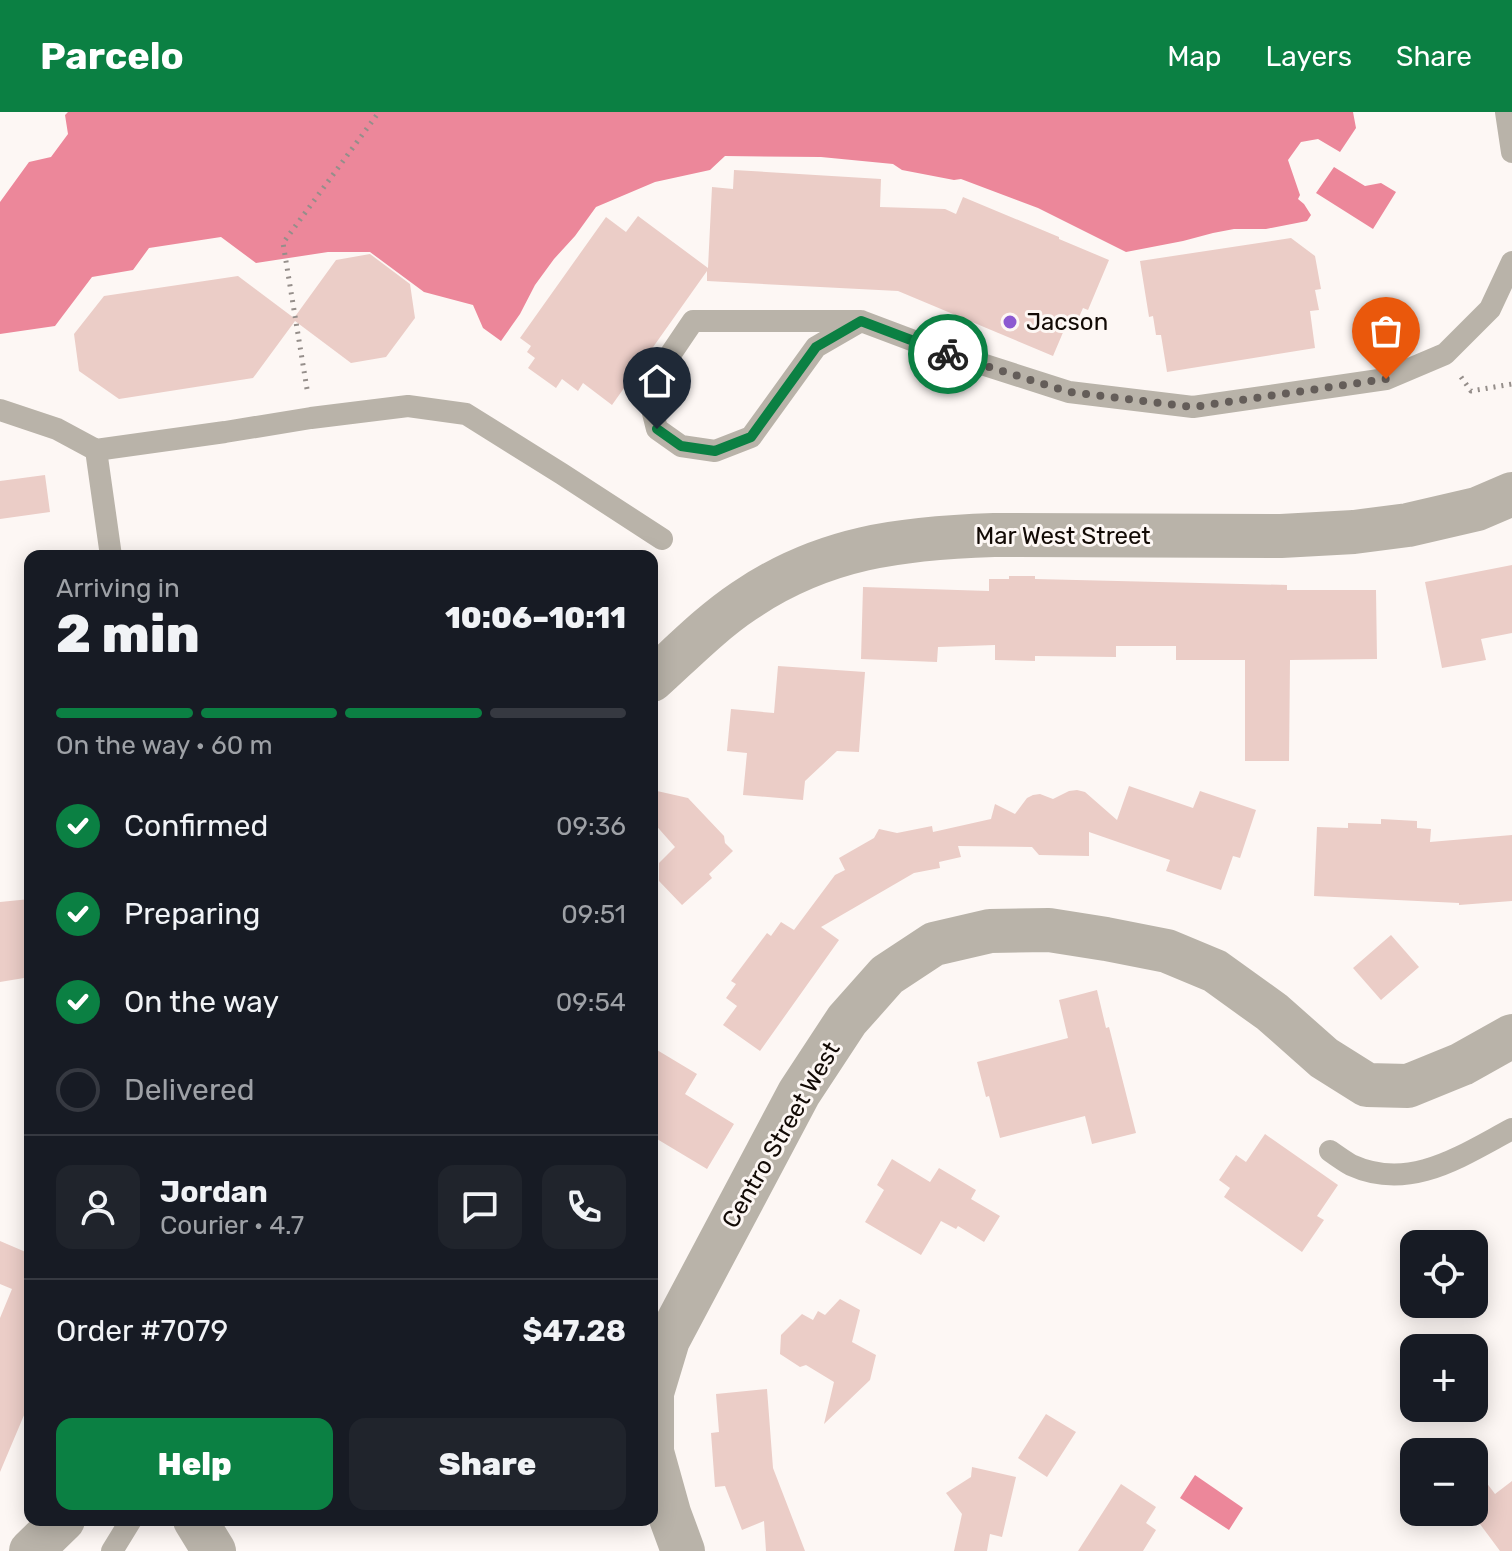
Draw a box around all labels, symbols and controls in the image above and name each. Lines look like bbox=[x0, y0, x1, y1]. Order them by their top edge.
text: Parcelo bbox=[40, 33, 184, 79]
text: Map bbox=[1167, 40, 1222, 73]
text: Layers bbox=[1266, 40, 1352, 73]
text: Share bbox=[1396, 40, 1472, 73]
pin bbox=[1352, 297, 1420, 379]
place label: Jacson bbox=[1026, 308, 1108, 336]
icon: bag bbox=[1364, 309, 1408, 353]
marker: Jacson bbox=[1001, 313, 1019, 331]
courier bbox=[908, 314, 988, 394]
icon: bike bbox=[926, 332, 970, 376]
pin bbox=[623, 347, 691, 429]
icon: home bbox=[635, 359, 679, 403]
street label: Mar West Street bbox=[975, 522, 1151, 550]
text: Arriving in bbox=[56, 573, 180, 604]
text: 10:06–10:11 bbox=[445, 600, 626, 636]
text: 2 min bbox=[56, 603, 200, 665]
text: On the way · 60 m bbox=[56, 730, 273, 761]
icon: check bbox=[56, 804, 100, 848]
text: Confirmed bbox=[124, 808, 268, 844]
text: 09:36 bbox=[556, 811, 626, 842]
icon: check bbox=[56, 892, 100, 936]
text: Preparing bbox=[124, 896, 260, 932]
text: 09:51 bbox=[561, 899, 626, 930]
icon: check bbox=[56, 980, 100, 1024]
text: On the way bbox=[124, 984, 279, 1020]
text: 09:54 bbox=[556, 987, 626, 1018]
street label: Centro Street West bbox=[716, 1037, 846, 1233]
text: Delivered bbox=[124, 1072, 255, 1108]
button: person bbox=[56, 1165, 140, 1249]
button: chat bbox=[438, 1165, 522, 1249]
button: phone bbox=[542, 1165, 626, 1249]
text: Jordan bbox=[160, 1174, 268, 1210]
text: Courier · 4.7 bbox=[160, 1210, 304, 1241]
map controls bbox=[1400, 1230, 1488, 1526]
button: locate bbox=[1400, 1230, 1488, 1318]
text: Order #7079 bbox=[56, 1313, 228, 1349]
text: $47.28 bbox=[522, 1313, 626, 1349]
button: + bbox=[1400, 1334, 1488, 1422]
button: Help bbox=[56, 1418, 333, 1510]
button: Share bbox=[349, 1418, 626, 1510]
button: − bbox=[1400, 1438, 1488, 1526]

